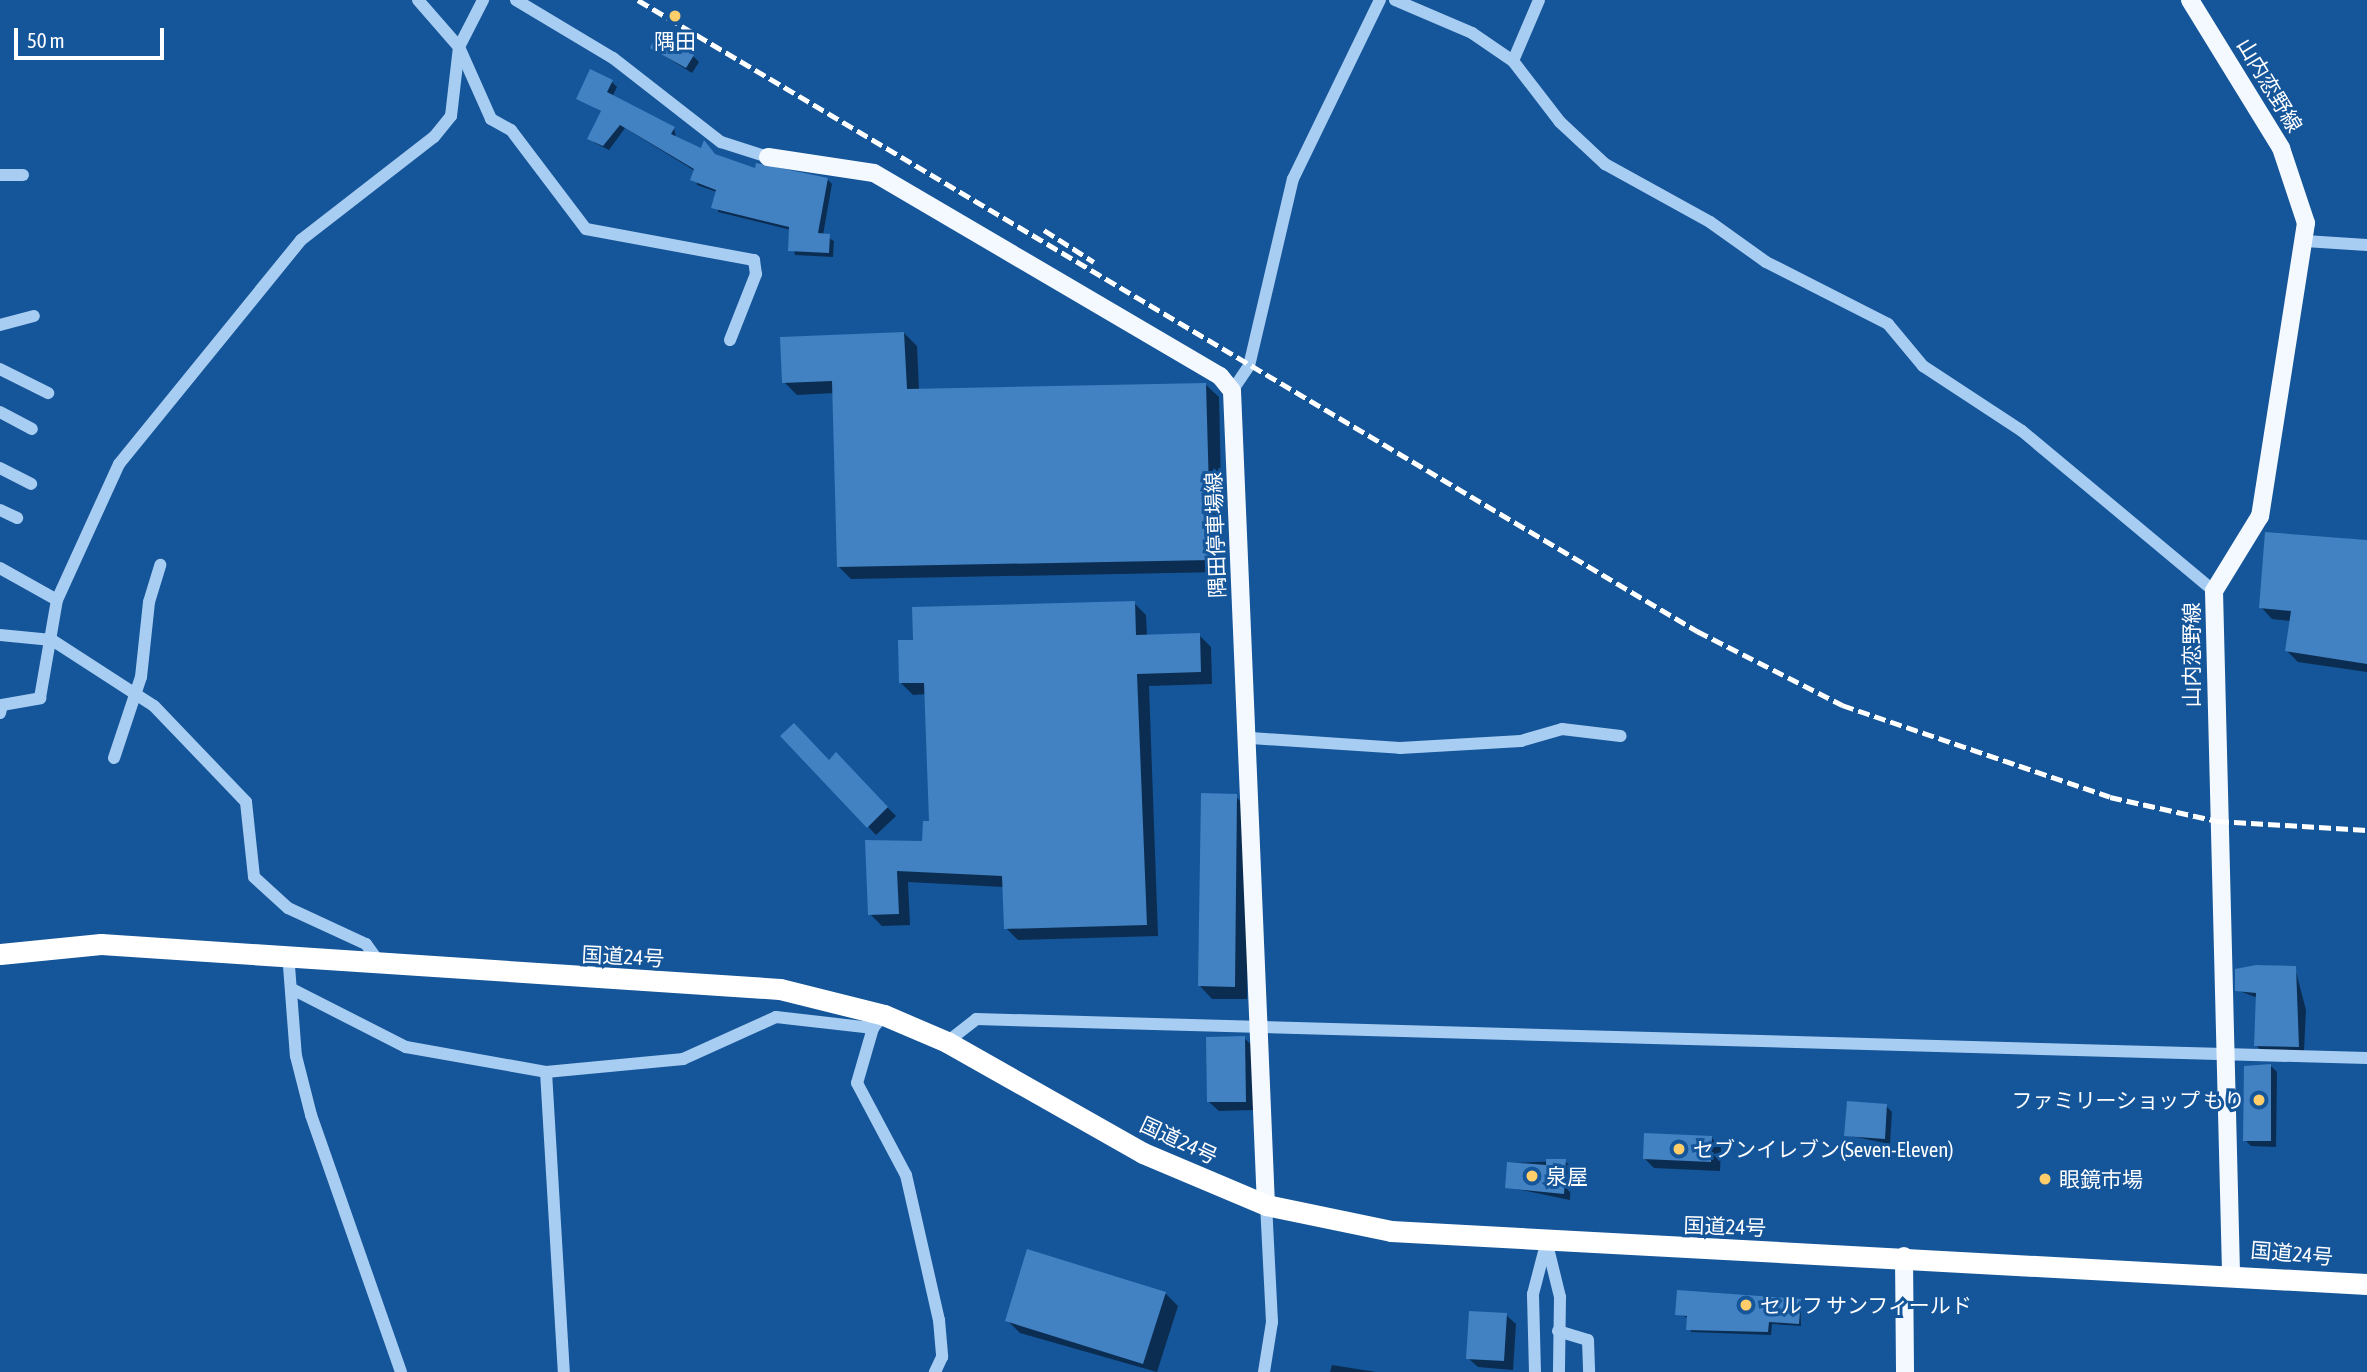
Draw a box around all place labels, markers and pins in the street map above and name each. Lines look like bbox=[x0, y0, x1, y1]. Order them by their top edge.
marker: 隅田 bbox=[665, 6, 685, 26]
place label: 隅田 bbox=[654, 28, 696, 54]
place label: ファミリーショップ もり bbox=[2011, 1087, 2245, 1113]
marker: ファミリーショップ もり bbox=[2251, 1092, 2267, 1108]
place label: セブンイレブン(Seven-Eleven) bbox=[1693, 1136, 1953, 1162]
marker: セブンイレブン(Seven-Eleven) bbox=[1671, 1141, 1687, 1157]
place label: 泉屋 bbox=[1546, 1163, 1588, 1189]
place label: 眼鏡市場 bbox=[2059, 1166, 2143, 1192]
marker: 泉屋 bbox=[1524, 1168, 1540, 1184]
marker: 眼鏡市場 bbox=[2037, 1171, 2053, 1187]
place label: セルフ サンフィールド bbox=[1760, 1292, 1973, 1318]
marker: セルフ サンフィールド bbox=[1738, 1297, 1754, 1313]

